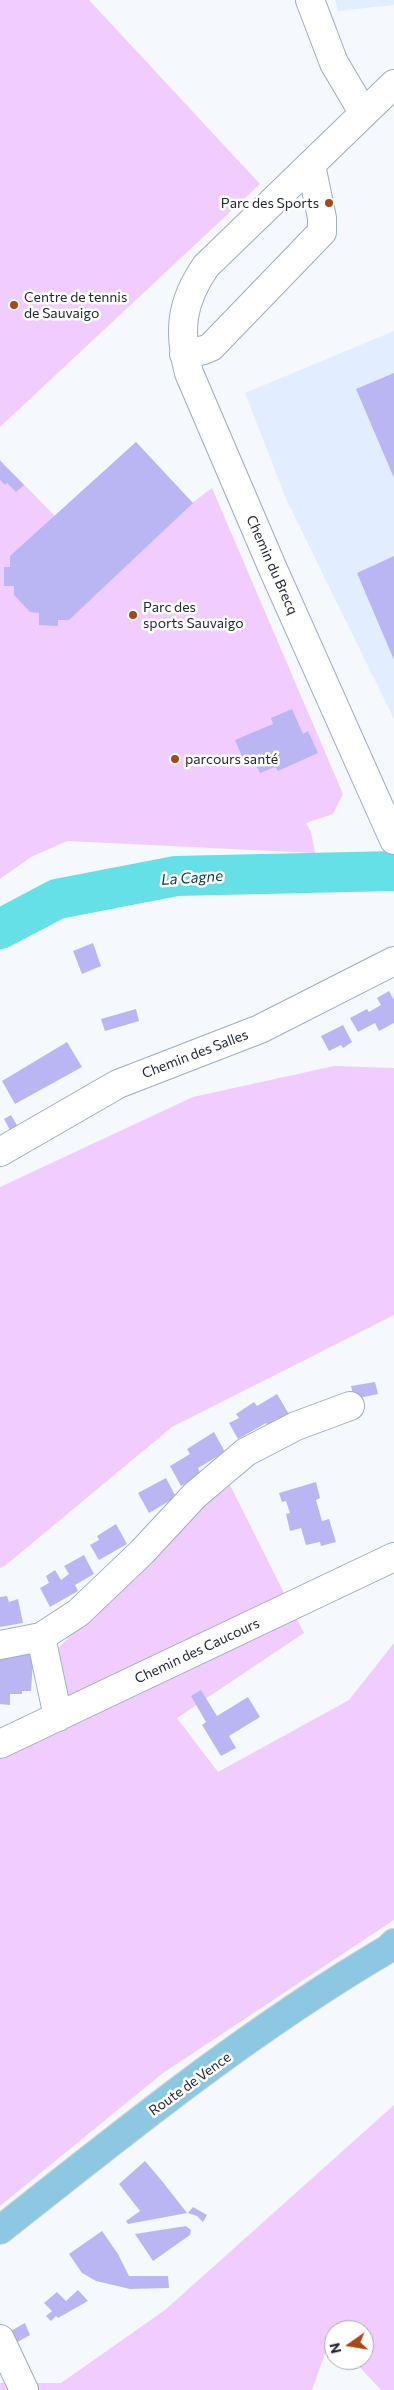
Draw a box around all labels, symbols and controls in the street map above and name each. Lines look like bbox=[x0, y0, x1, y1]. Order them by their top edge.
place label: Parc des Sports bbox=[221, 195, 319, 211]
marker: Parc des Sports bbox=[323, 197, 335, 209]
place label: Centre de tennis de Sauvaigo bbox=[24, 289, 127, 322]
marker: Centre de tennis de Sauvaigo bbox=[8, 299, 20, 311]
street label: Chemin du Brecq bbox=[243, 513, 301, 617]
place label: Parc des sports Sauvaigo bbox=[143, 599, 244, 632]
marker: Parc des sports Sauvaigo bbox=[127, 609, 139, 621]
place label: parcours santé bbox=[185, 751, 278, 767]
marker: parcours santé bbox=[169, 753, 181, 765]
water label: La Cagne bbox=[160, 867, 224, 889]
street label: Chemin des Salles bbox=[140, 1026, 250, 1082]
street label: Chemin des Caucours bbox=[132, 1615, 262, 1687]
street label: Route de Vence bbox=[146, 2049, 234, 2119]
north arrow bbox=[324, 2320, 374, 2370]
text: N bbox=[325, 2341, 344, 2355]

